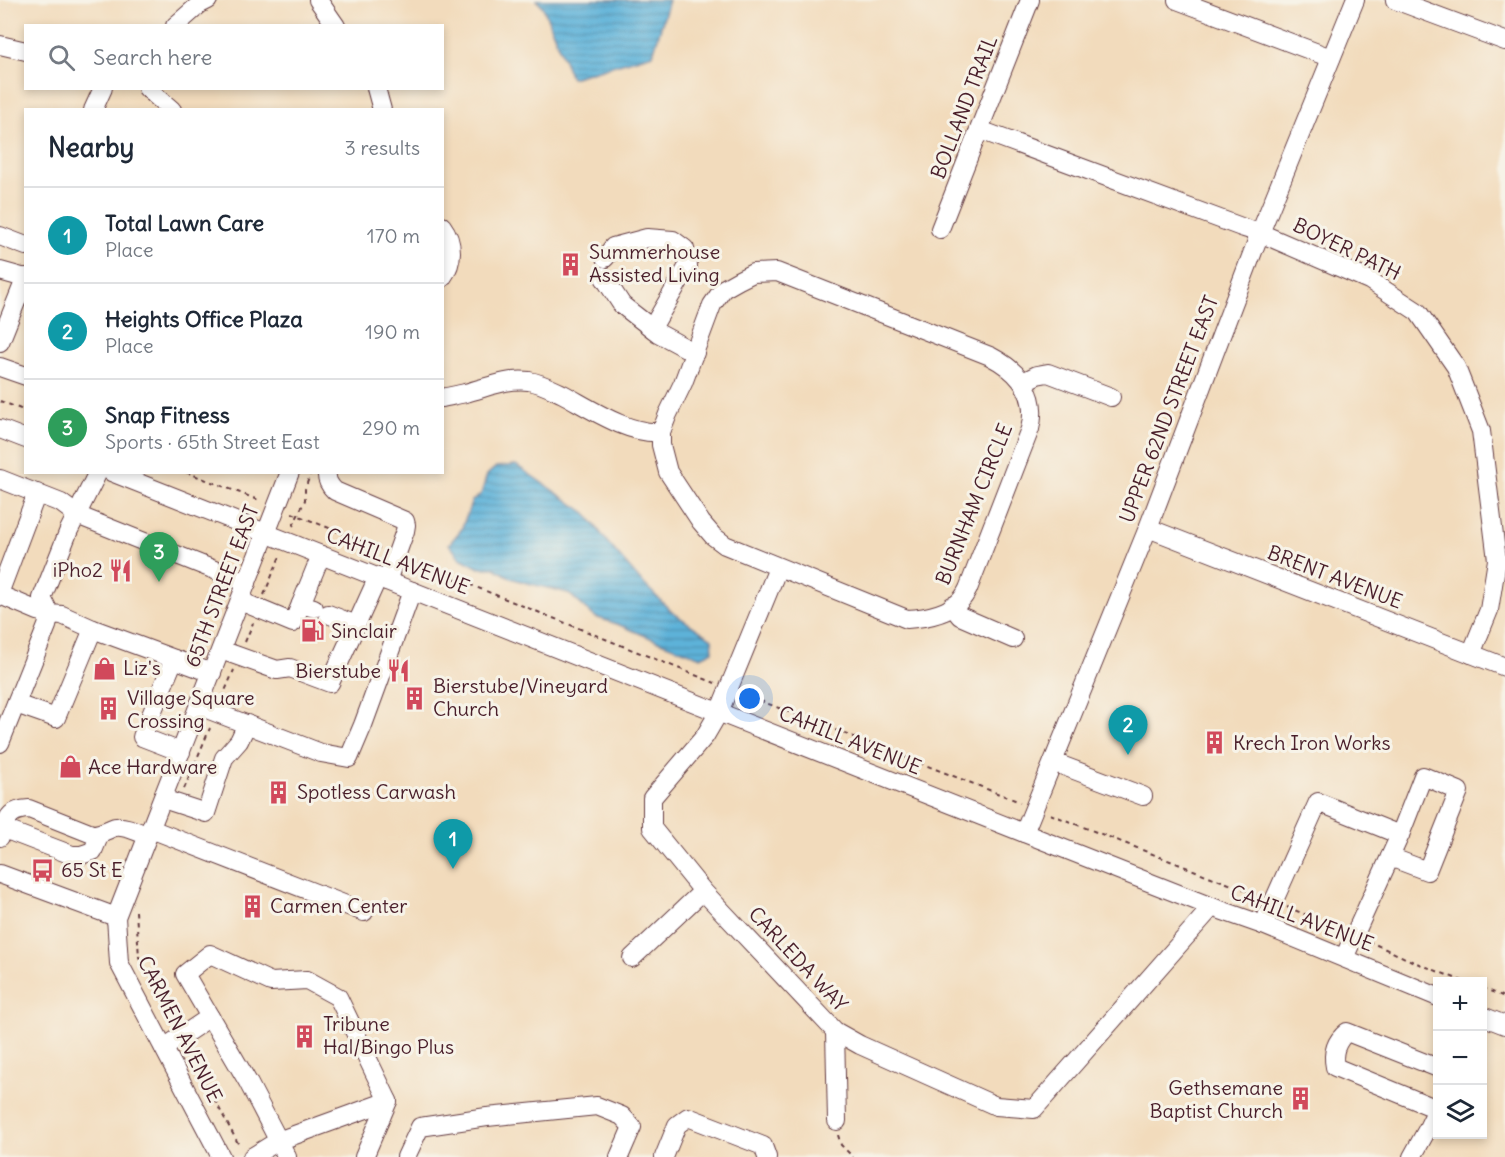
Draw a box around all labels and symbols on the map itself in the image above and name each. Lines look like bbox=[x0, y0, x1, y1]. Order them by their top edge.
street label: BOLLAND TRAIL bbox=[925, 31, 1002, 182]
street label: BOYER PATH bbox=[1289, 212, 1405, 285]
place label: Summerhouse Assisted Living bbox=[589, 239, 720, 287]
building icon: Summerhouse Assisted Living bbox=[558, 251, 584, 277]
street label: UPPER 62ND STREET EAST bbox=[1114, 292, 1223, 526]
street label: BURNHAM CIRCLE bbox=[930, 419, 1017, 588]
street label: 65TH STREET EAST bbox=[179, 501, 264, 670]
street label: CAHILL AVENUE bbox=[323, 522, 473, 599]
pin: 3 bbox=[140, 532, 178, 582]
street label: BRENT AVENUE bbox=[1264, 539, 1406, 614]
place label: iPho2 bbox=[53, 557, 103, 582]
restaurant icon: iPho2 bbox=[108, 557, 134, 583]
fuel station icon: Sinclair bbox=[300, 618, 326, 644]
place label: Sinclair bbox=[331, 618, 397, 643]
shop icon: Liz's bbox=[92, 655, 118, 681]
place label: Liz's bbox=[123, 655, 161, 680]
place label: Bierstube bbox=[295, 658, 381, 683]
restaurant icon: Bierstube bbox=[386, 658, 412, 684]
place label: Bierstube/Vineyard Church bbox=[433, 673, 608, 721]
your location bbox=[735, 684, 764, 713]
place label: Village Square Crossing bbox=[127, 685, 255, 733]
building icon: Bierstube/Vineyard Church bbox=[402, 685, 428, 711]
building icon: Village Square Crossing bbox=[96, 696, 122, 722]
street label: CAHILL AVENUE bbox=[775, 700, 925, 779]
pin: 2 bbox=[1108, 706, 1148, 755]
building icon: Krech Iron Works bbox=[1202, 730, 1228, 756]
place label: Krech Iron Works bbox=[1233, 730, 1391, 755]
shop icon: Ace Hardware bbox=[57, 754, 83, 780]
place label: Ace Hardware bbox=[88, 754, 217, 779]
building icon: Spotless Carwash bbox=[266, 779, 292, 805]
place label: Spotless Carwash bbox=[297, 779, 456, 804]
pin: 1 bbox=[434, 820, 472, 869]
bus stop icon: 65 St E bbox=[30, 857, 56, 883]
place label: 65 St E bbox=[61, 857, 123, 882]
street label: CAHILL AVENUE bbox=[1227, 879, 1377, 956]
building icon: Carmen Center bbox=[239, 893, 265, 919]
place label: Carmen Center bbox=[270, 893, 408, 918]
street label: CARLEDA WAY bbox=[744, 901, 853, 1016]
street label: CARMEN AVENUE bbox=[133, 951, 228, 1106]
place label: Tribune Hal/Bingo Plus bbox=[323, 1011, 454, 1059]
building icon: Tribune Hal/Bingo Plus bbox=[292, 1023, 318, 1049]
place label: Gethsemane Baptist Church bbox=[1149, 1075, 1283, 1123]
building icon: Gethsemane Baptist Church bbox=[1288, 1086, 1314, 1112]

